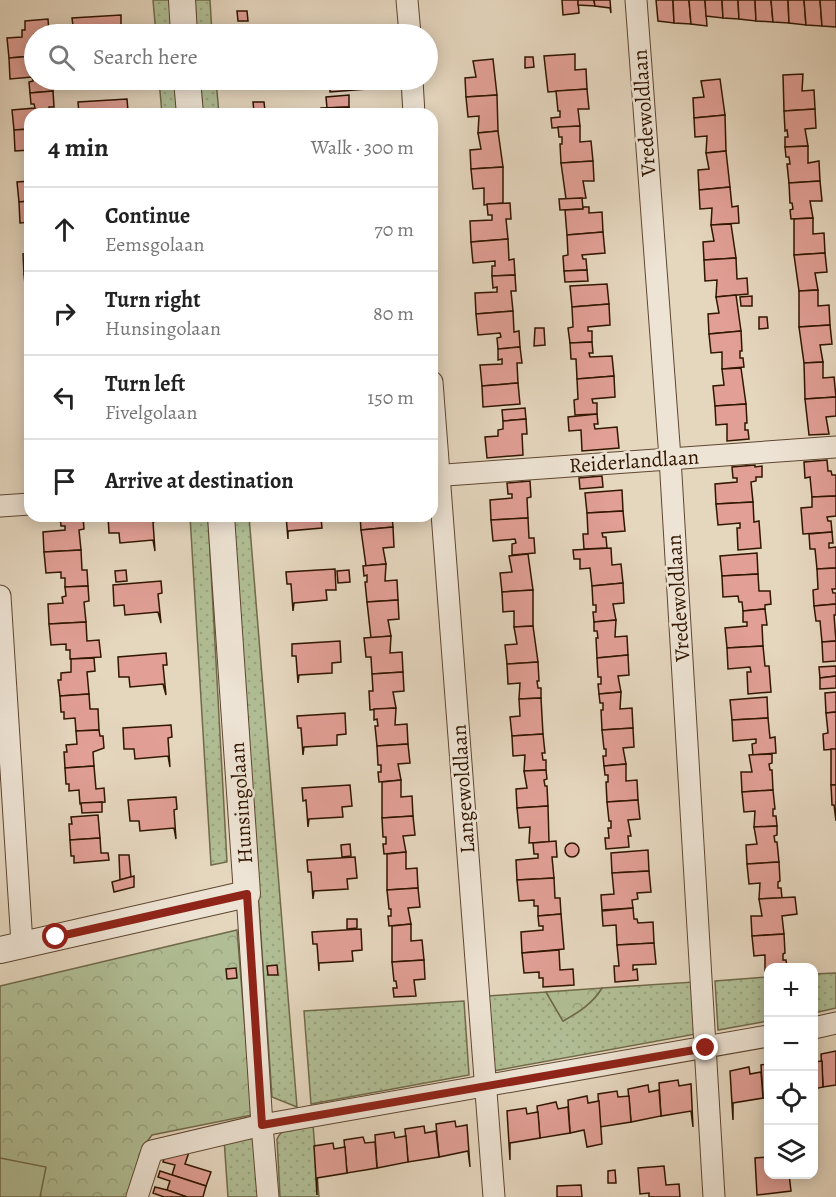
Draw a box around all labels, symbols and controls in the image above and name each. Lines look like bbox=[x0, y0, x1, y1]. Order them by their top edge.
search box bbox=[24, 24, 438, 90]
icon: search bbox=[45, 41, 78, 74]
text: Search here bbox=[93, 42, 198, 72]
street label: Vredewoldlaan bbox=[626, 48, 662, 179]
text: 4 min bbox=[48, 130, 109, 165]
text: Walk · 300 m bbox=[311, 134, 414, 161]
text: Continue bbox=[105, 201, 190, 231]
icon: ahead bbox=[48, 213, 81, 246]
text: 70 m bbox=[374, 216, 414, 243]
text: Eemsgolaan bbox=[105, 231, 204, 258]
text: Turn right bbox=[105, 285, 201, 315]
icon: right bbox=[48, 297, 81, 330]
text: 80 m bbox=[373, 300, 414, 327]
text: Hunsingolaan bbox=[105, 315, 221, 342]
text: Turn left bbox=[105, 369, 185, 399]
icon: left bbox=[48, 381, 81, 414]
text: 150 m bbox=[367, 384, 414, 411]
text: Fivelgolaan bbox=[105, 399, 197, 426]
street label: Reiderlandlaan bbox=[568, 442, 700, 480]
icon: arrive bbox=[48, 465, 81, 498]
text: Arrive at destination bbox=[105, 466, 294, 496]
street label: Vredewoldlaan bbox=[660, 533, 696, 664]
street label: Langewoldlaan bbox=[445, 723, 481, 855]
street label: Hunsingolaan bbox=[223, 741, 259, 865]
route start bbox=[42, 923, 68, 949]
map controls bbox=[764, 963, 818, 1179]
button: + bbox=[764, 963, 818, 1017]
button: − bbox=[764, 1017, 818, 1071]
route end bbox=[692, 1034, 718, 1060]
button: locate bbox=[764, 1071, 818, 1125]
button: layers bbox=[764, 1125, 818, 1179]

